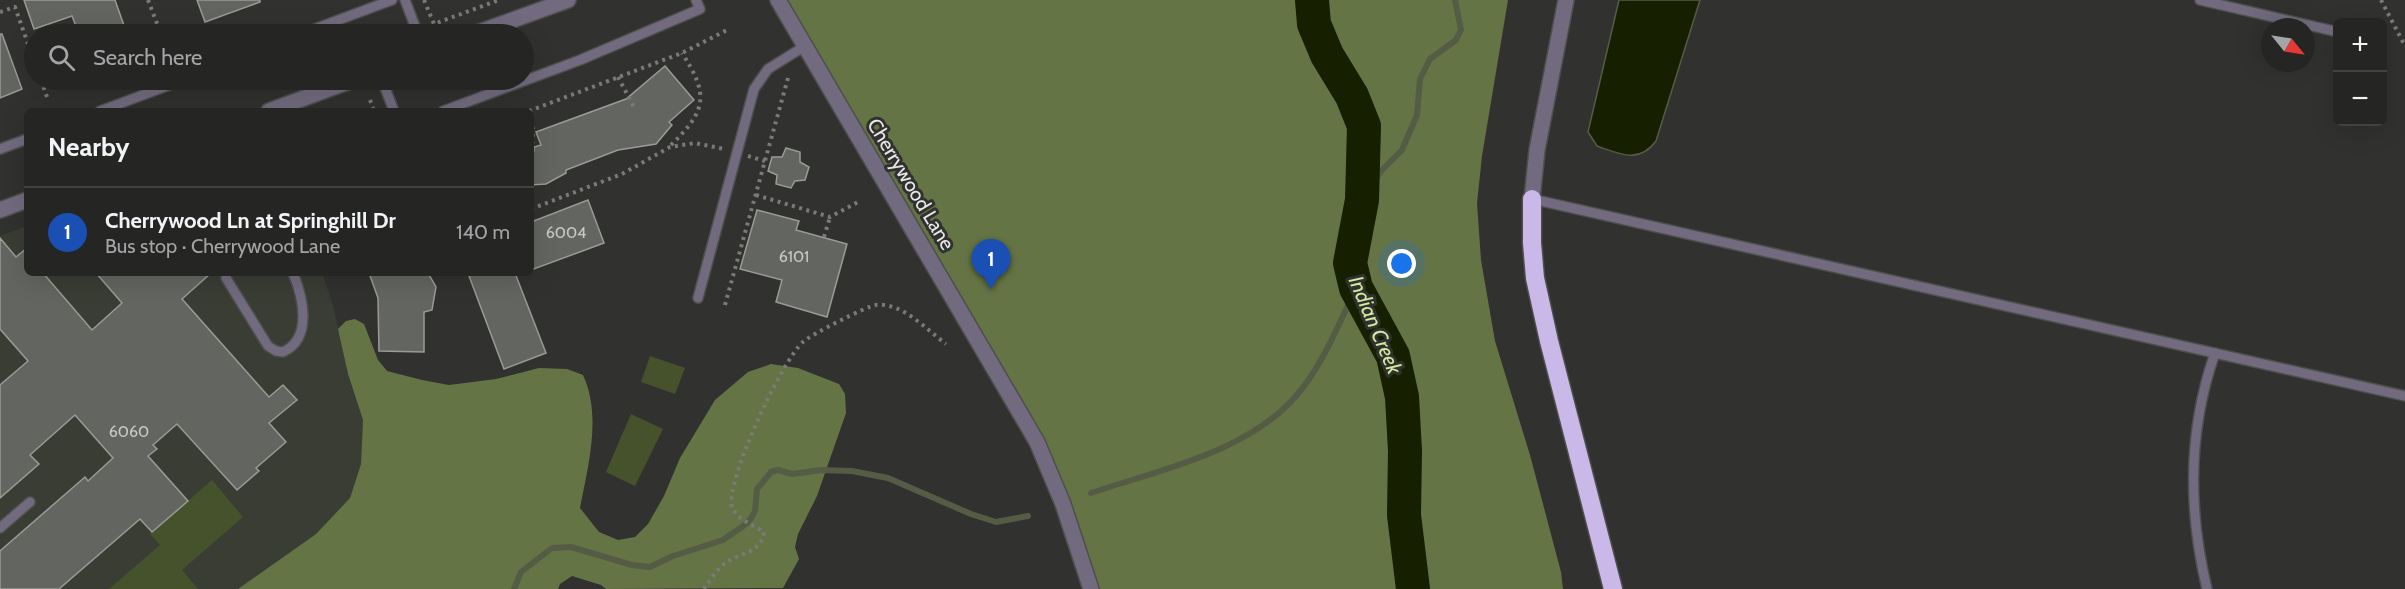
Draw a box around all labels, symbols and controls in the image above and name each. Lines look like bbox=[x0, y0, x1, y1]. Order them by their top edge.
north arrow bbox=[2261, 18, 2315, 72]
map controls bbox=[2333, 18, 2387, 126]
button: + bbox=[2333, 18, 2387, 72]
search box bbox=[24, 24, 534, 90]
icon: search bbox=[45, 41, 78, 74]
text: Search here bbox=[93, 44, 202, 71]
button: − bbox=[2333, 72, 2387, 126]
street label: Cherrywood Lane bbox=[862, 114, 960, 254]
text: Nearby bbox=[48, 131, 129, 163]
text: Cherrywood Ln at Springhill Dr bbox=[105, 207, 396, 234]
text: 1 bbox=[64, 220, 71, 244]
text: 140 m bbox=[456, 220, 510, 244]
house number: 6004 bbox=[546, 223, 586, 242]
text: Bus stop · Cherrywood Lane bbox=[105, 234, 340, 258]
pin: 1 bbox=[972, 240, 1010, 289]
house number: 6101 bbox=[779, 247, 809, 266]
your location bbox=[1387, 249, 1416, 278]
water label: Indian Creek bbox=[1344, 272, 1408, 379]
house number: 6060 bbox=[109, 422, 149, 441]

